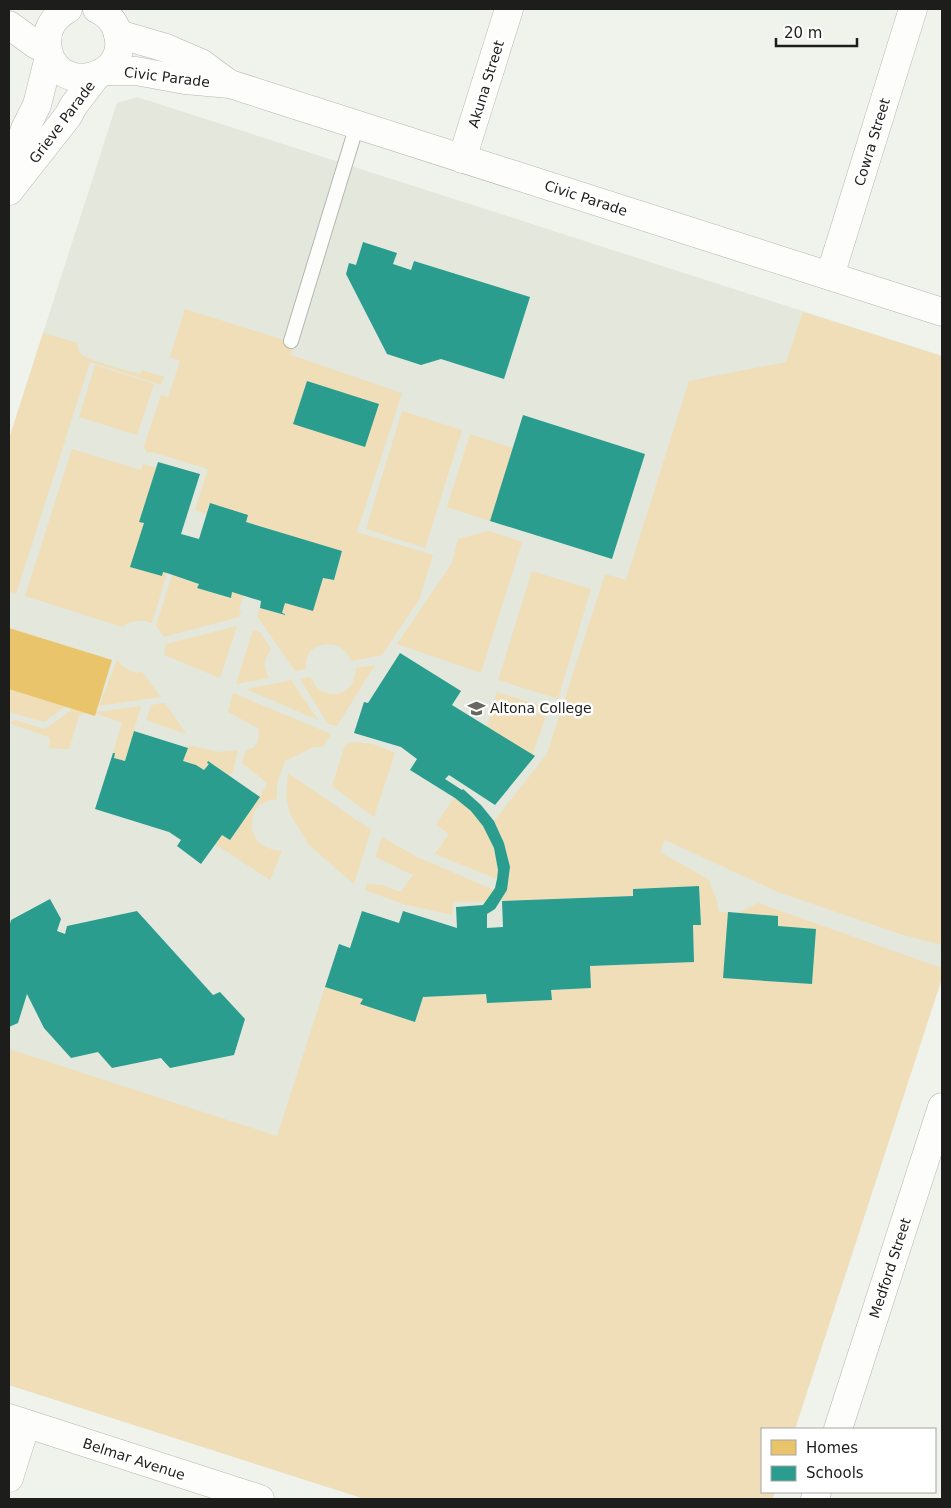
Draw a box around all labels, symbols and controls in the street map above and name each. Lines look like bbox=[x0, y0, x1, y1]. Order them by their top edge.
scale bar bbox=[776, 15, 857, 47]
text: 20 m bbox=[784, 24, 822, 42]
street label: Akuna Street bbox=[465, 38, 507, 130]
street label: Civic Parade bbox=[123, 64, 211, 90]
street label: Grieve Parade bbox=[26, 78, 98, 166]
street label: Cowra Street bbox=[851, 96, 893, 188]
street label: Civic Parade bbox=[543, 177, 629, 219]
school or university icon: Altona College bbox=[466, 698, 486, 718]
place label: Altona College bbox=[490, 700, 592, 716]
street label: Medford Street bbox=[866, 1215, 914, 1320]
legend bbox=[761, 1428, 936, 1493]
street label: Belmar Avenue bbox=[81, 1435, 187, 1483]
text: Homes bbox=[806, 1439, 858, 1457]
text: Schools bbox=[806, 1464, 864, 1482]

